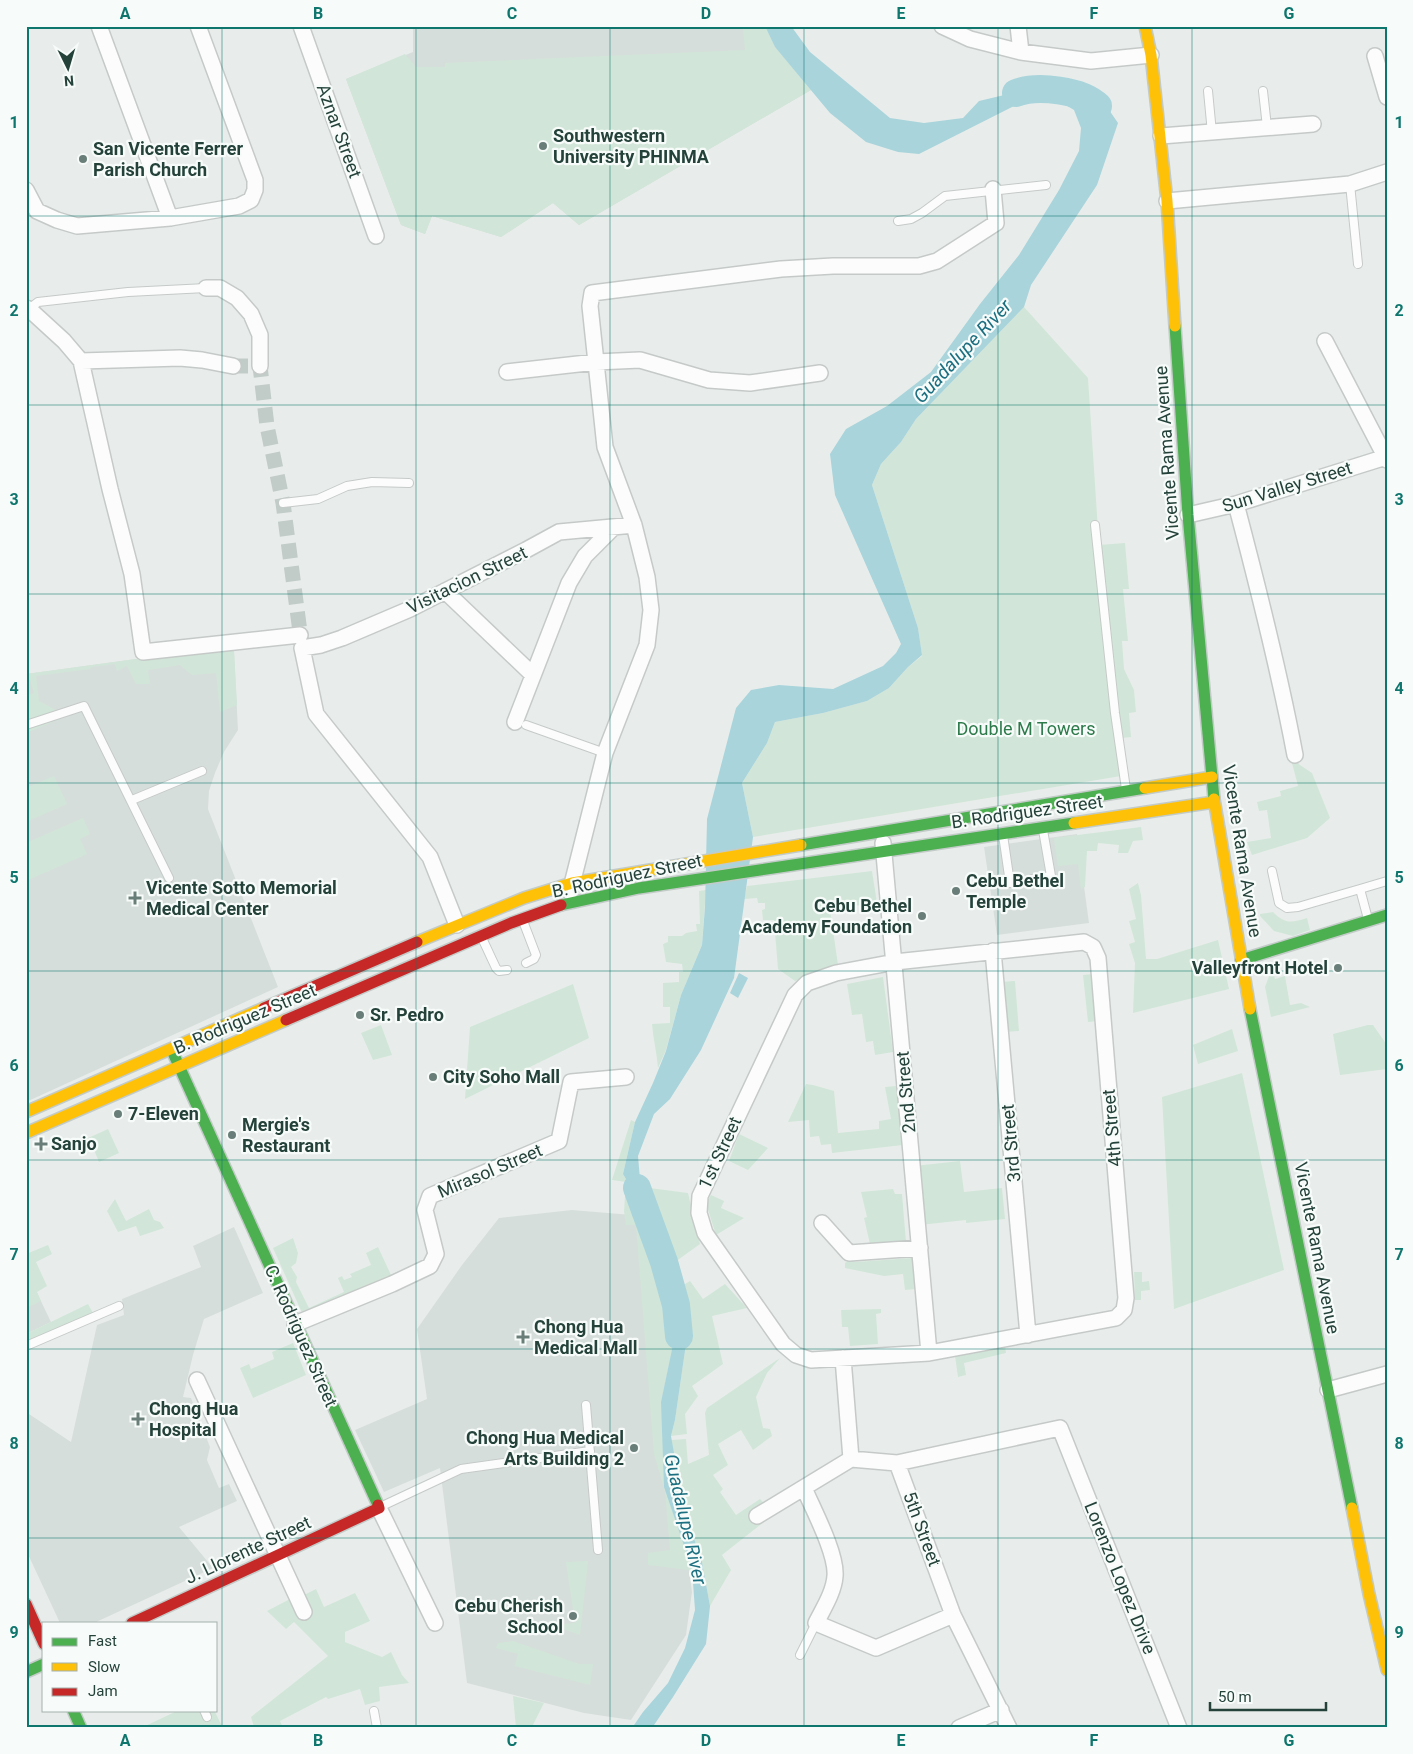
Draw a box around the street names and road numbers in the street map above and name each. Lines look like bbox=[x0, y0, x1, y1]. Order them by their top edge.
street label: Aznar Street bbox=[313, 81, 366, 181]
street label: Vicente Rama Avenue bbox=[1150, 365, 1183, 541]
street label: Sun Valley Street bbox=[1219, 457, 1354, 516]
street label: Visitacion Street bbox=[403, 541, 530, 618]
street label: Vicente Rama Avenue bbox=[1218, 763, 1267, 939]
street label: B. Rodriguez Street bbox=[950, 790, 1104, 833]
street label: B. Rodriguez Street bbox=[550, 849, 704, 902]
street label: B. Rodriguez Street bbox=[170, 979, 319, 1058]
street label: 2nd Street bbox=[891, 1050, 920, 1134]
street label: 4th Street bbox=[1098, 1088, 1125, 1168]
street label: 3rd Street bbox=[997, 1103, 1024, 1183]
street label: 1st Street bbox=[694, 1113, 745, 1192]
street label: Mirasol Street bbox=[434, 1139, 545, 1202]
street label: Vicente Rama Avenue bbox=[1291, 1160, 1344, 1336]
street label: C. Rodriguez Street bbox=[261, 1261, 342, 1410]
street label: 5th Street bbox=[899, 1489, 946, 1569]
street label: Lorenzo Lopez Drive bbox=[1080, 1499, 1161, 1657]
street label: J. Llorente Street bbox=[182, 1511, 314, 1588]

